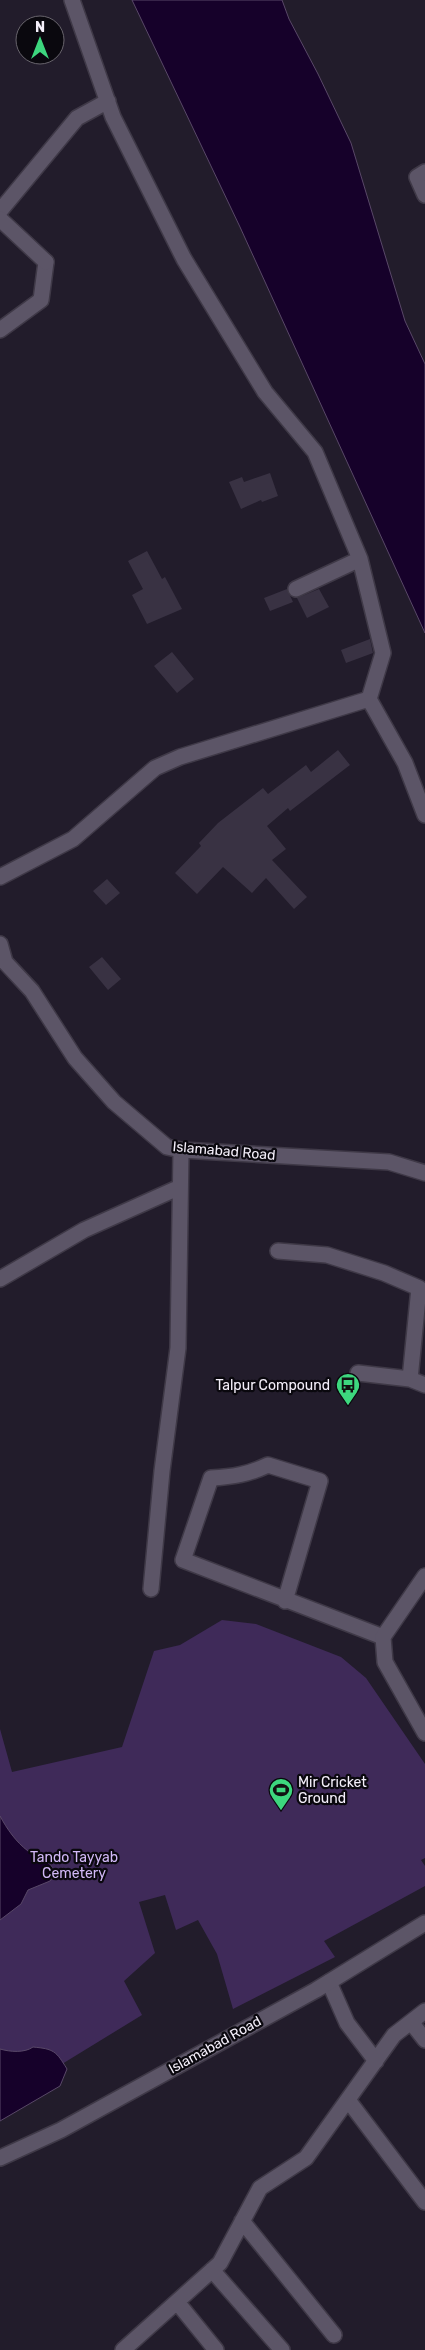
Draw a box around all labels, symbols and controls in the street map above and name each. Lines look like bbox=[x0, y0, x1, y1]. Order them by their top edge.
north arrow bbox=[15, 15, 65, 65]
text: N bbox=[35, 19, 45, 36]
street label: Islamabad Road bbox=[172, 1138, 276, 1164]
bus stop icon: Talpur Compound bbox=[335, 1372, 361, 1406]
place label: Talpur Compound bbox=[215, 1377, 330, 1394]
place label: Mir Cricket Ground bbox=[298, 1774, 367, 1807]
sports icon: Mir Cricket Ground bbox=[268, 1777, 294, 1811]
park label: Tando Tayyab Cemetery bbox=[30, 1849, 118, 1882]
street label: Islamabad Road bbox=[166, 2013, 264, 2077]

